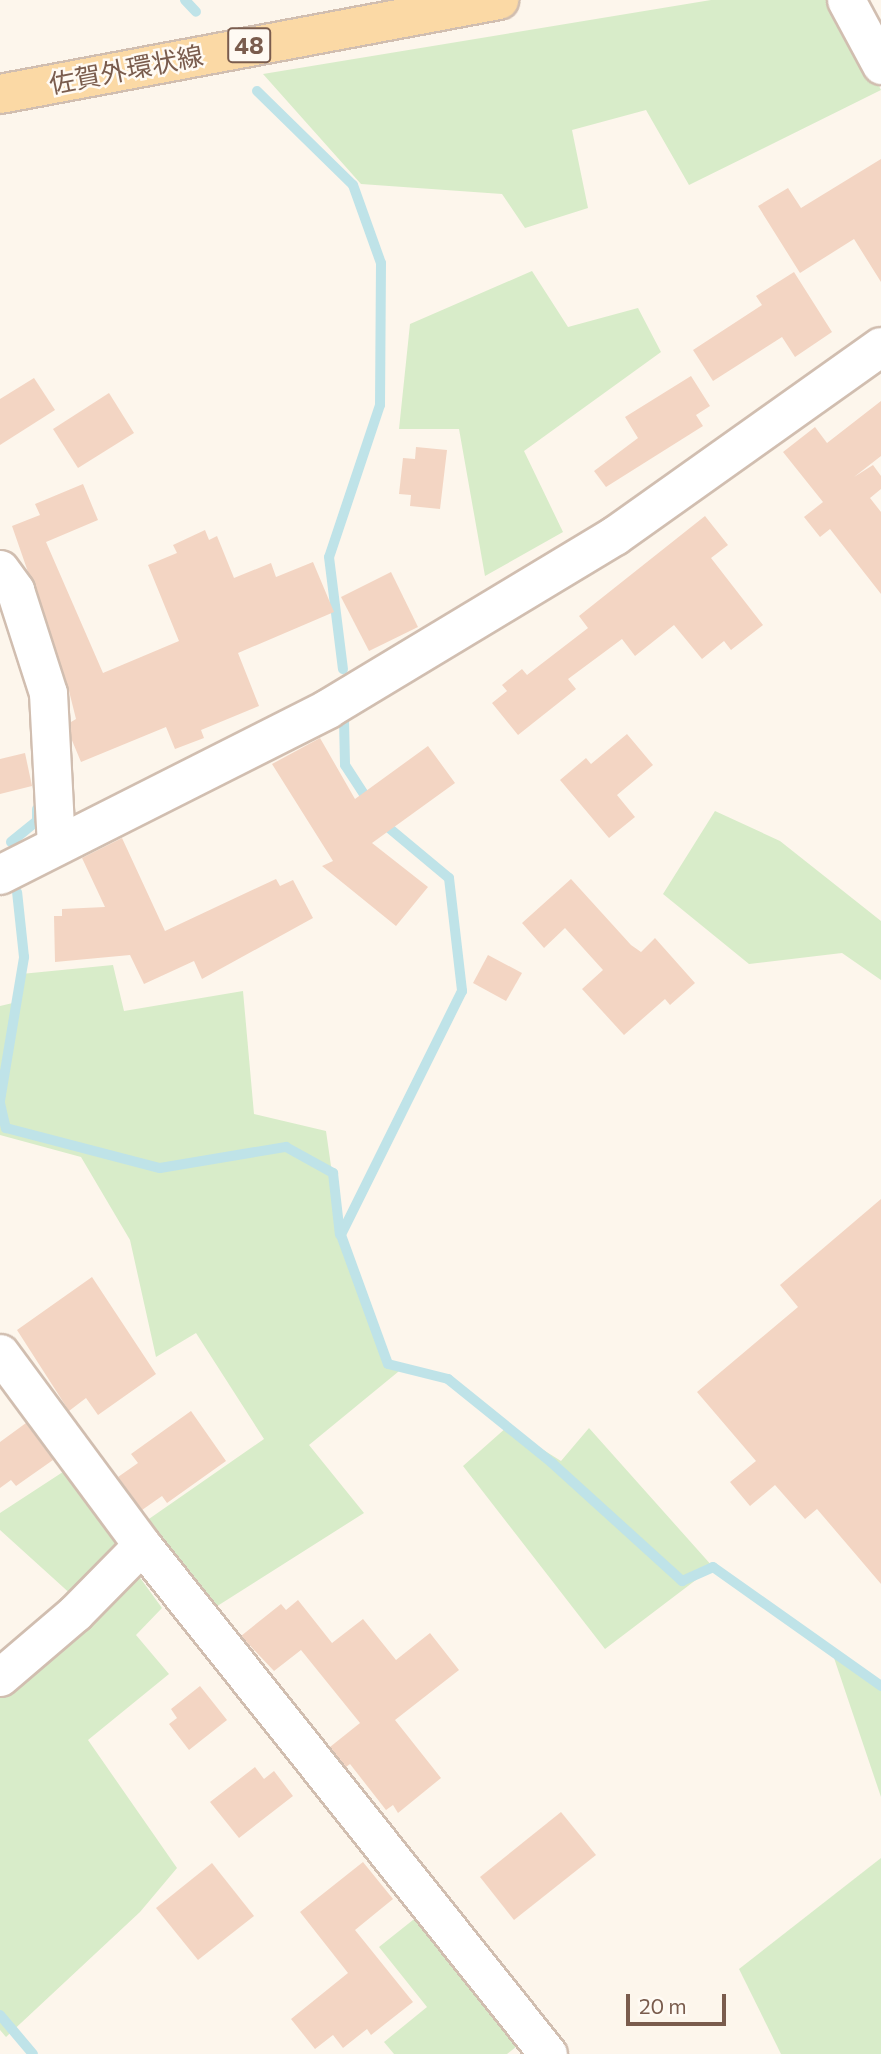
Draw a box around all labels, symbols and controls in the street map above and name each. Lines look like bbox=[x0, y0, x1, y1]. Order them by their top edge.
road number: 48 bbox=[226, 25, 272, 66]
street label: 佐賀外環状線 bbox=[46, 39, 206, 99]
scale bar bbox=[629, 1980, 729, 2024]
text: 20 m bbox=[639, 1993, 687, 2018]

